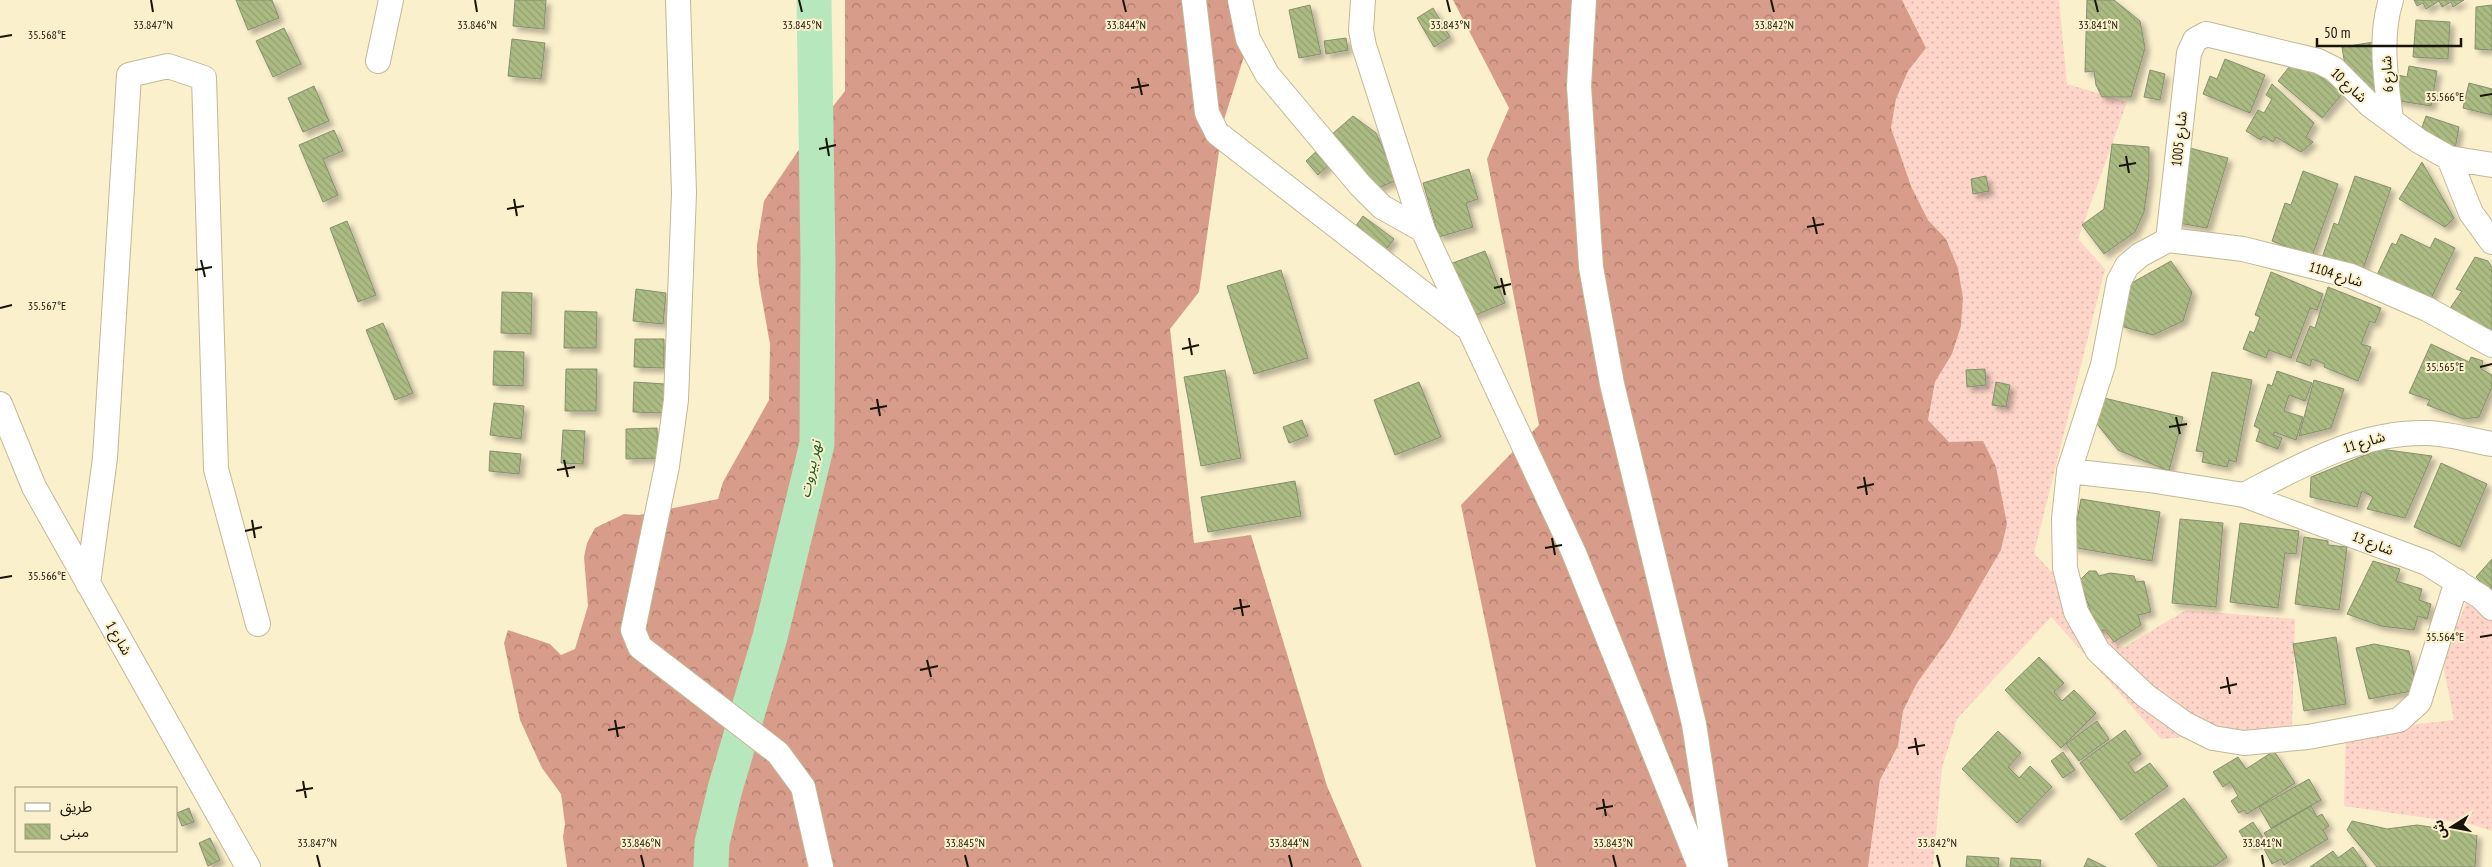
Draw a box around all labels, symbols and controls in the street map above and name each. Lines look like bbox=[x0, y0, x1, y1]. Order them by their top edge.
scale bar bbox=[2317, 15, 2461, 47]
text: 33.847°N bbox=[133, 17, 173, 32]
text: 33.846°N bbox=[457, 17, 497, 32]
text: 33.845°N bbox=[782, 17, 822, 32]
text: 33.844°N bbox=[1106, 17, 1146, 32]
text: 33.843°N bbox=[1430, 17, 1470, 32]
text: 33.842°N bbox=[1754, 17, 1794, 32]
text: 33.841°N bbox=[2078, 17, 2118, 32]
text: 50 m bbox=[2324, 23, 2350, 42]
text: 35.568°E bbox=[28, 27, 66, 42]
street label: شارع 6 bbox=[2377, 55, 2399, 93]
street label: شارع 10 bbox=[2326, 64, 2371, 108]
text: 35.566°E bbox=[2426, 89, 2464, 104]
street label: شارع 1005 bbox=[2167, 110, 2193, 168]
street label: شارع 1104 bbox=[2306, 257, 2365, 293]
text: 35.567°E bbox=[28, 298, 66, 313]
text: 35.565°E bbox=[2426, 359, 2464, 374]
street label: شارع 11 bbox=[2341, 427, 2388, 459]
water label: نهر بيروت bbox=[795, 437, 826, 499]
street label: شارع 13 bbox=[2349, 527, 2396, 561]
text: 35.566°E bbox=[28, 568, 66, 583]
street label: شارع 1 bbox=[100, 618, 136, 659]
text: 35.564°E bbox=[2426, 629, 2464, 644]
legend bbox=[15, 787, 178, 852]
text: طريق bbox=[60, 797, 92, 817]
north arrow bbox=[2427, 802, 2477, 852]
text: ش bbox=[2429, 818, 2450, 841]
text: مبنى bbox=[60, 822, 89, 841]
text: 33.847°N bbox=[297, 835, 337, 850]
text: 33.846°N bbox=[621, 835, 661, 850]
text: 33.845°N bbox=[945, 835, 985, 850]
text: 33.844°N bbox=[1269, 835, 1309, 850]
text: 33.843°N bbox=[1593, 835, 1633, 850]
text: 33.842°N bbox=[1917, 835, 1957, 850]
text: 33.841°N bbox=[2242, 835, 2282, 850]

